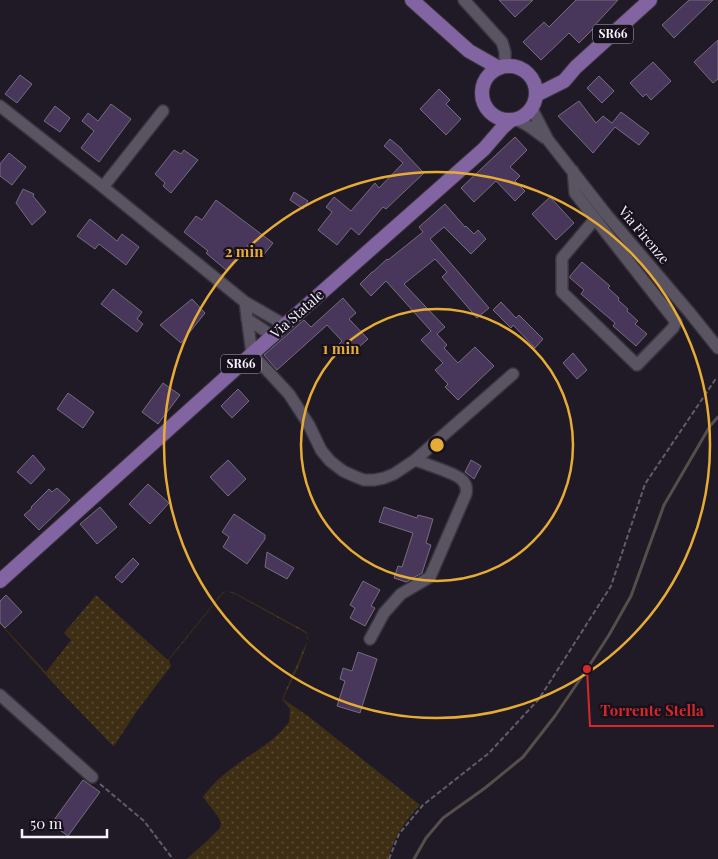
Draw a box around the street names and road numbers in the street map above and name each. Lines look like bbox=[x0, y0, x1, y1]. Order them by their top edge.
road number: SR66 bbox=[593, 24, 633, 44]
street label: Via Firenze bbox=[614, 201, 674, 268]
street label: Via Statale bbox=[265, 285, 328, 343]
road number: SR66 bbox=[221, 354, 261, 374]

